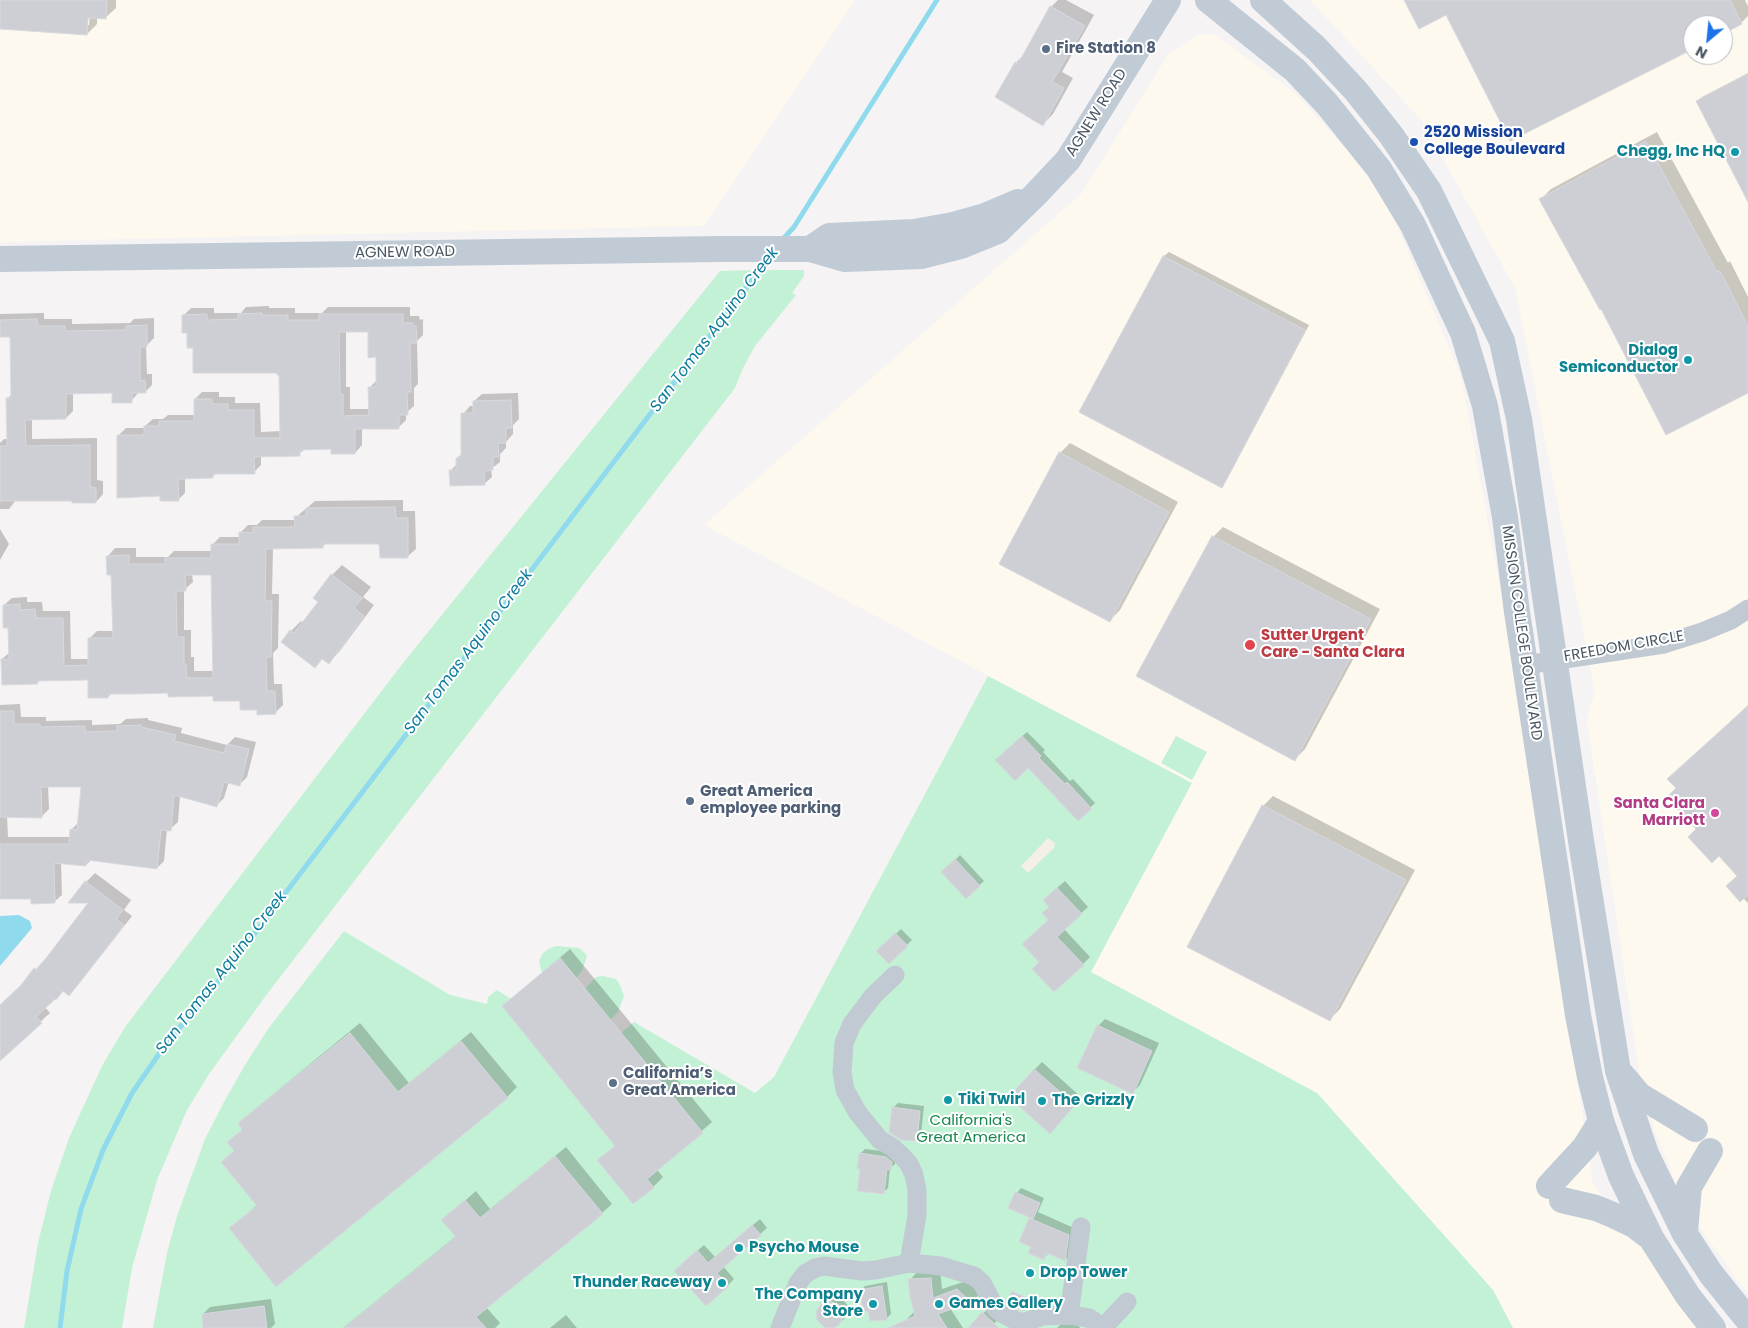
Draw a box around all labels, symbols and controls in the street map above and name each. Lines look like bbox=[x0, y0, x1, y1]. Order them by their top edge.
north arrow bbox=[1683, 15, 1733, 65]
place label: Fire Station 8 bbox=[1056, 40, 1156, 58]
text: N bbox=[1692, 41, 1711, 64]
marker: Fire Station 8 bbox=[1040, 43, 1052, 55]
street label: AGNEW ROAD bbox=[1063, 66, 1131, 160]
place label: 2520 Mission College Boulevard bbox=[1424, 124, 1565, 159]
marker: 2520 Mission College Boulevard bbox=[1408, 136, 1420, 148]
place label: Chegg, Inc HQ bbox=[1617, 143, 1725, 161]
marker: Chegg, Inc HQ bbox=[1729, 146, 1741, 158]
street label: AGNEW ROAD bbox=[355, 243, 455, 263]
water label: San Tomas Aquino Creek bbox=[647, 244, 783, 416]
place label: Dialog Semiconductor bbox=[1559, 342, 1678, 377]
marker: Dialog Semiconductor bbox=[1682, 354, 1694, 366]
street label: MISSION COLLEGE BOULEVARD bbox=[1497, 524, 1545, 742]
water label: San Tomas Aquino Creek bbox=[401, 566, 537, 738]
place label: Sutter Urgent Care - Santa Clara bbox=[1261, 627, 1405, 662]
street label: FREEDOM CIRCLE bbox=[1563, 628, 1685, 666]
marker: Sutter Urgent Care - Santa Clara bbox=[1243, 638, 1257, 652]
place label: Great America employee parking bbox=[700, 783, 841, 818]
marker: Great America employee parking bbox=[684, 795, 696, 807]
place label: Santa Clara Marriott bbox=[1613, 795, 1705, 830]
marker: Santa Clara Marriott bbox=[1709, 807, 1721, 819]
water label: San Tomas Aquino Creek bbox=[152, 888, 292, 1058]
place label: California’s Great America bbox=[623, 1065, 736, 1100]
marker: California’s Great America bbox=[607, 1077, 619, 1089]
place label: Tiki Twirl bbox=[958, 1091, 1025, 1109]
place label: The Grizzly bbox=[1052, 1092, 1134, 1110]
marker: Tiki Twirl bbox=[942, 1094, 954, 1106]
marker: The Grizzly bbox=[1036, 1095, 1048, 1107]
park label: California's Great America bbox=[916, 1112, 1026, 1147]
place label: Psycho Mouse bbox=[749, 1239, 859, 1257]
marker: Psycho Mouse bbox=[733, 1242, 745, 1254]
place label: Drop Tower bbox=[1040, 1264, 1127, 1282]
marker: Drop Tower bbox=[1024, 1267, 1036, 1279]
place label: Thunder Raceway bbox=[573, 1274, 712, 1292]
marker: Thunder Raceway bbox=[716, 1277, 728, 1289]
place label: The Company Store bbox=[755, 1286, 863, 1321]
place label: Games Gallery bbox=[949, 1295, 1063, 1313]
marker: The Company Store bbox=[867, 1298, 879, 1310]
marker: Games Gallery bbox=[933, 1298, 945, 1310]

